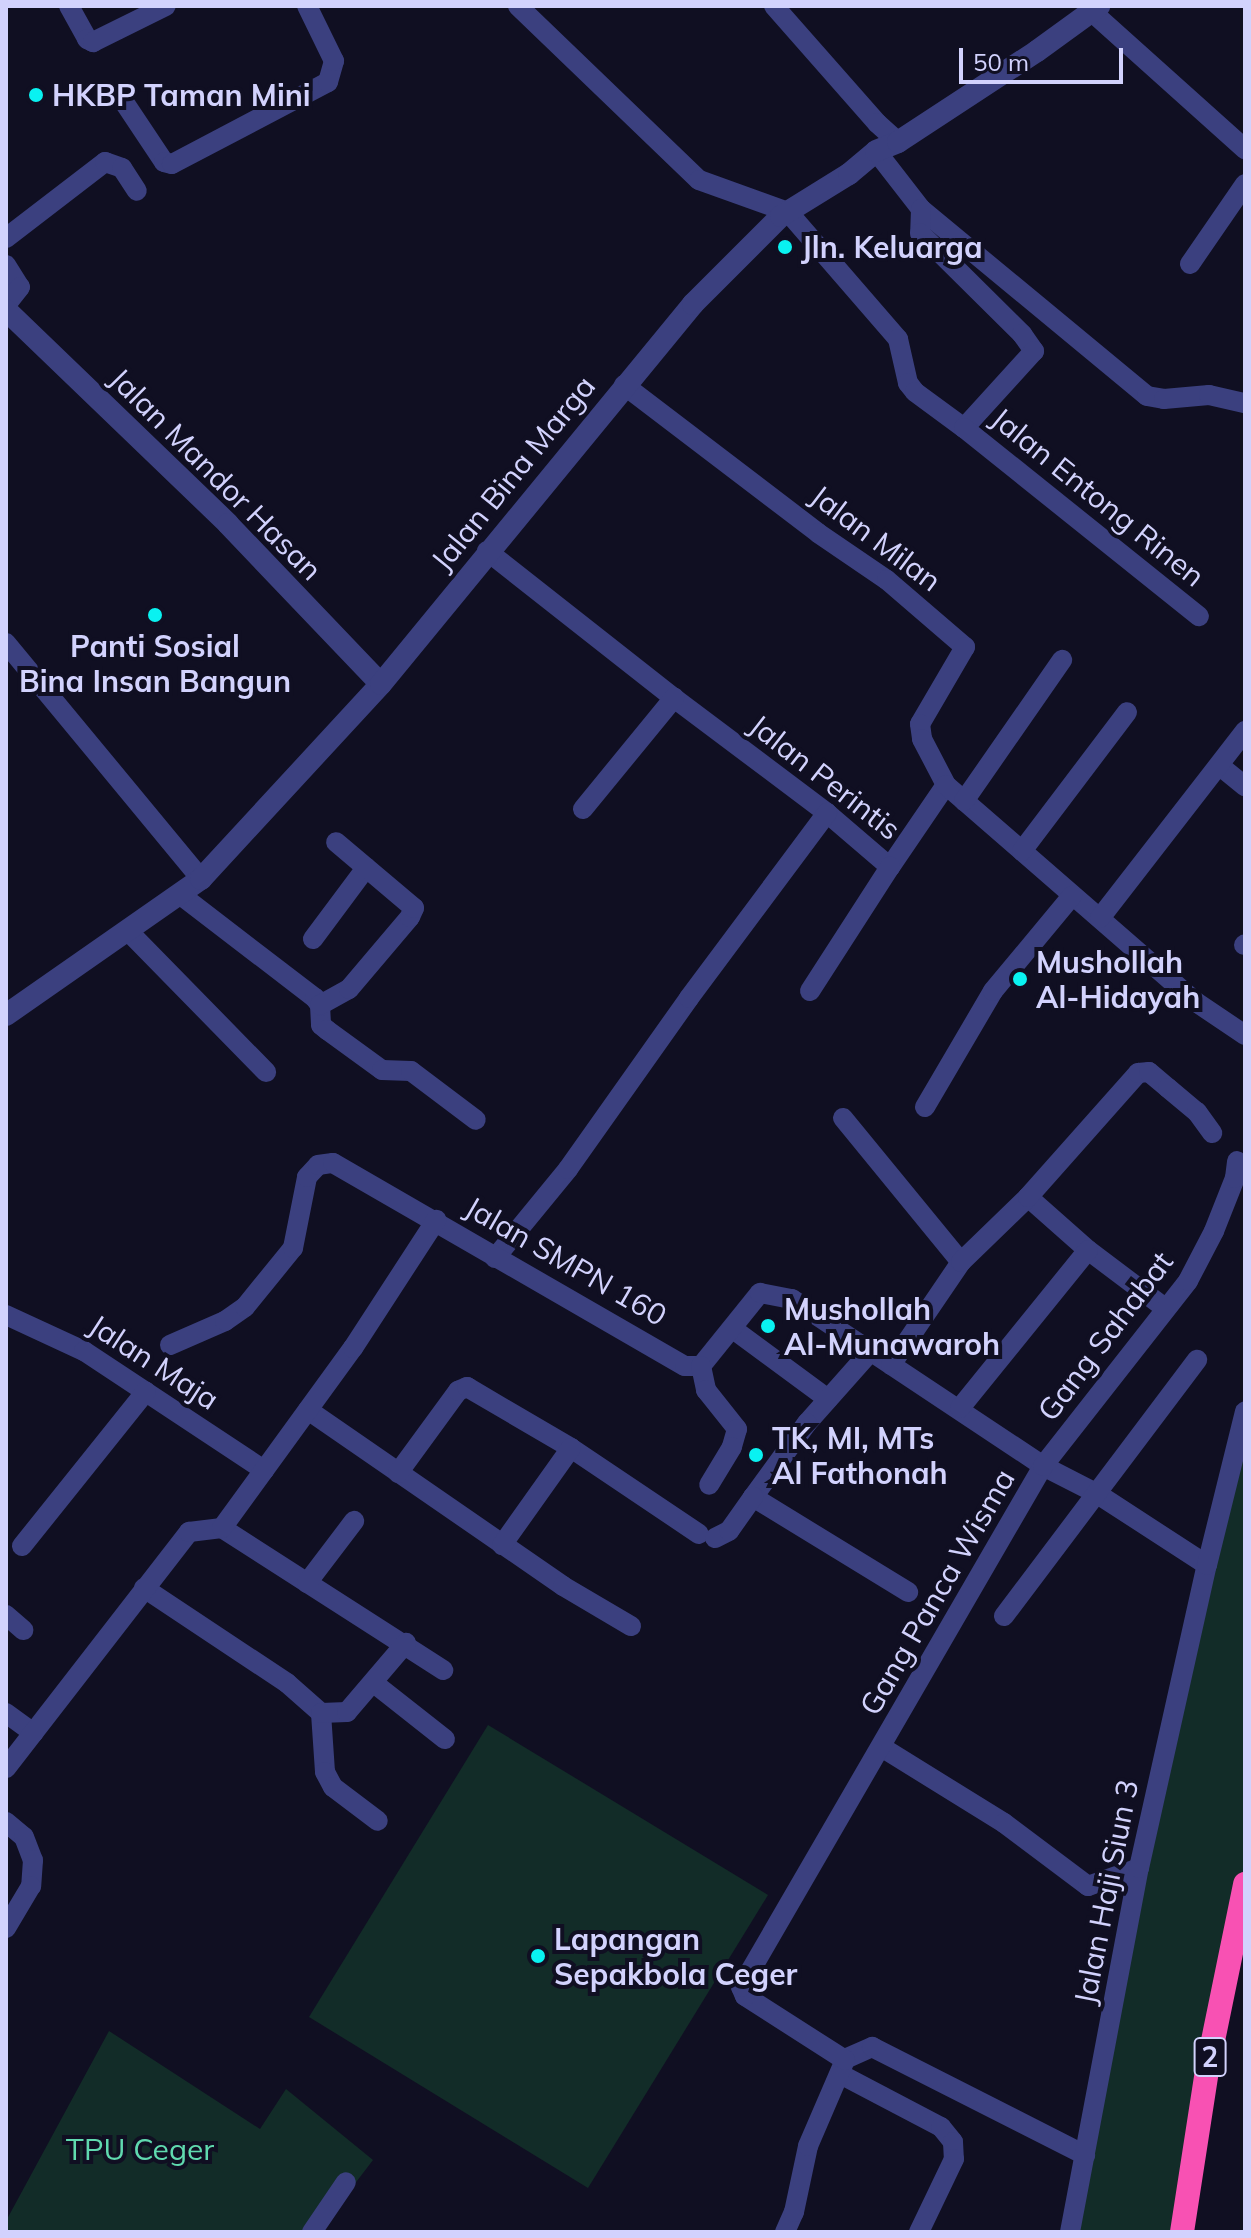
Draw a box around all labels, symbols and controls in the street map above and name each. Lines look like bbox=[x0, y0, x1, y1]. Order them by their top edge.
scale bar bbox=[963, 32, 1127, 82]
text: 50 m bbox=[973, 47, 1029, 77]
place label: HKBP Taman Mini bbox=[52, 77, 311, 113]
marker: HKBP Taman Mini bbox=[27, 86, 45, 104]
place label: Jln. Keluarga bbox=[801, 229, 983, 265]
marker: Jln. Keluarga bbox=[776, 238, 794, 256]
street label: Jalan Mandor Hasan bbox=[102, 360, 330, 588]
street label: Jalan Bina Marga bbox=[424, 368, 602, 578]
street label: Jalan Entong Rinen bbox=[984, 400, 1212, 594]
street label: Jalan Milan bbox=[804, 477, 948, 599]
marker: Panti Sosial Bina Insan Bangun bbox=[146, 606, 164, 624]
place label: Panti Sosial Bina Insan Bangun bbox=[19, 628, 291, 698]
street label: Jalan Perintis bbox=[742, 707, 908, 847]
place label: Mushollah Al-Hidayah bbox=[1036, 944, 1200, 1014]
marker: Mushollah Al-Hidayah bbox=[1011, 970, 1029, 988]
street label: Jalan SMPN 160 bbox=[459, 1189, 673, 1333]
street label: Gang Sahabat bbox=[1030, 1244, 1180, 1428]
place label: Mushollah Al-Munawaroh bbox=[784, 1291, 1000, 1362]
street label: Jalan Maja bbox=[82, 1307, 226, 1417]
marker: Mushollah Al-Munawaroh bbox=[759, 1317, 777, 1335]
place label: TK, MI, MTs Al Fathonah bbox=[772, 1420, 948, 1490]
marker: TK, MI, MTs Al Fathonah bbox=[747, 1446, 765, 1464]
street label: Gang Panca Wisma bbox=[852, 1463, 1022, 1721]
street label: Jalan Haji Siun 3 bbox=[1067, 1777, 1145, 2007]
place label: Lapangan Sepakbola Ceger bbox=[554, 1921, 797, 1992]
marker: Lapangan Sepakbola Ceger bbox=[529, 1947, 547, 1965]
road number: 2 bbox=[1192, 2033, 1228, 2081]
park label: TPU Ceger bbox=[66, 2131, 214, 2167]

